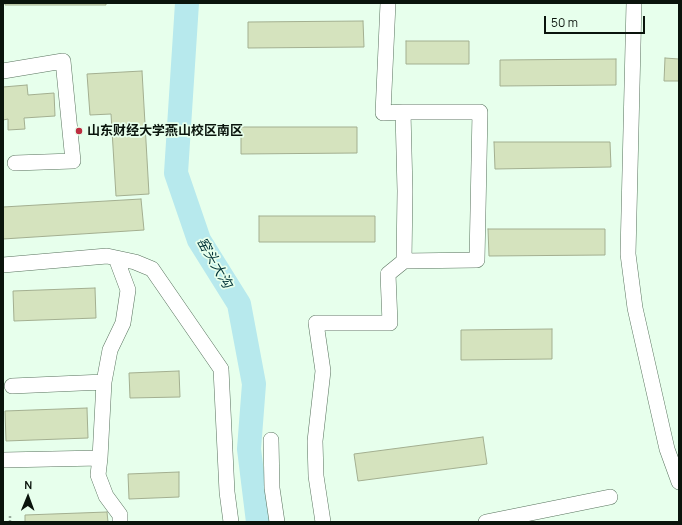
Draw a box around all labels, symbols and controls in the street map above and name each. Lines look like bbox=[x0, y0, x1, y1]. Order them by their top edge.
scale bar bbox=[546, 8, 647, 34]
text: 50 m bbox=[551, 14, 578, 31]
place label: 山东财经大学燕山校区南区 bbox=[87, 123, 243, 139]
marker: 山东财经大学燕山校区南区 bbox=[74, 126, 84, 136]
water label: 窑头大沟 bbox=[193, 235, 235, 291]
north arrow bbox=[8, 477, 48, 517]
text: N bbox=[24, 477, 32, 492]

